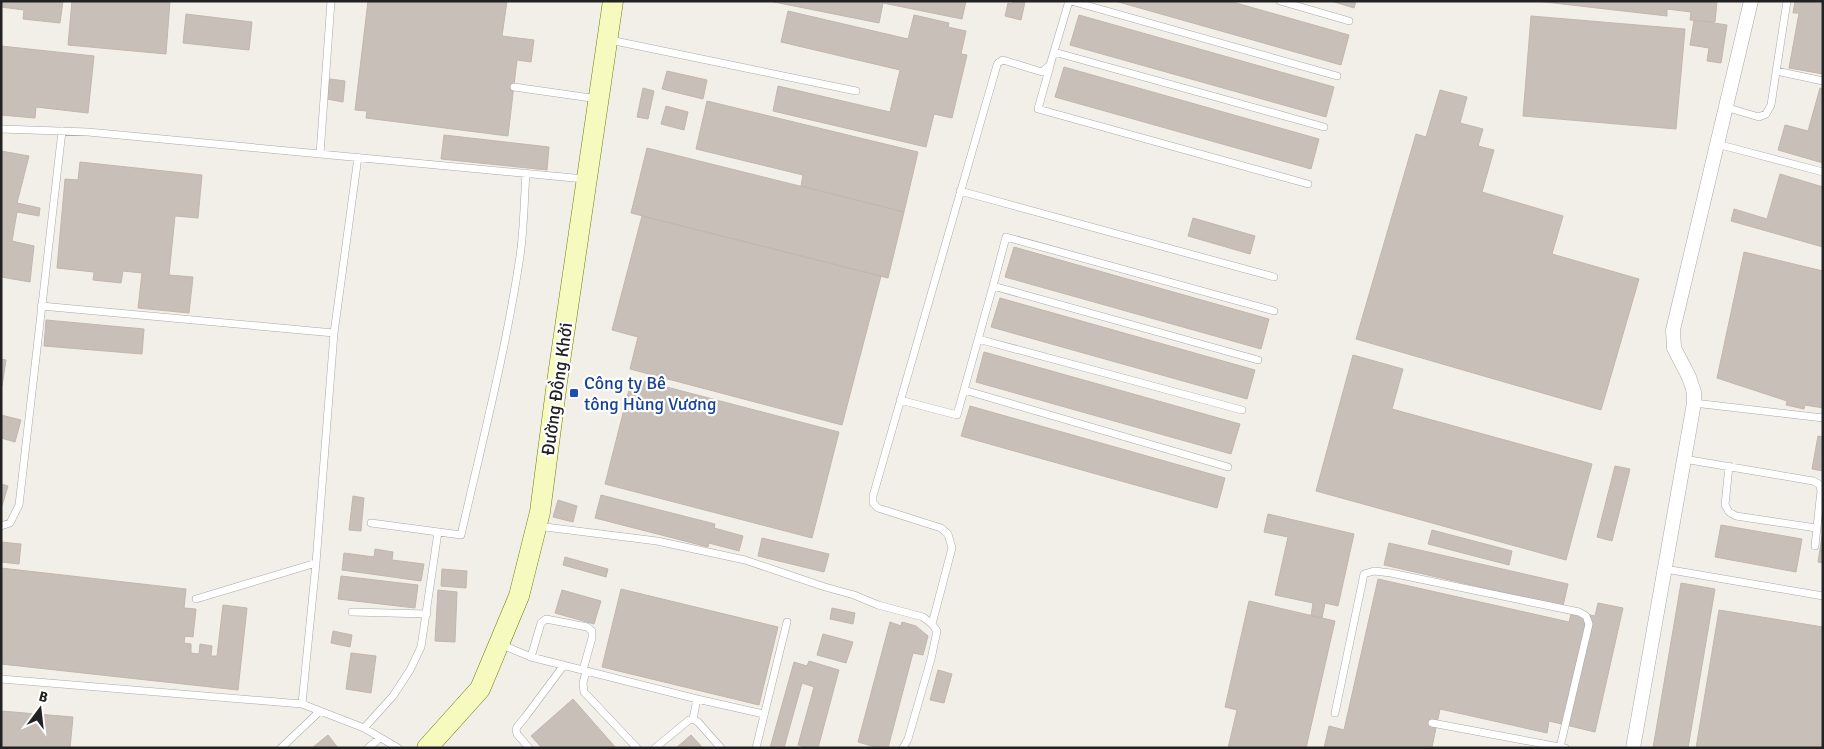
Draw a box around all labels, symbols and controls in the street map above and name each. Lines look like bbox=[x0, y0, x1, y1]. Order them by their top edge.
street label: Đường Đồng Khởi bbox=[537, 321, 577, 457]
place label: Công ty Bê tông Hùng Vương bbox=[584, 372, 716, 415]
marker: Công ty Bê tông Hùng Vương bbox=[568, 387, 580, 399]
north arrow bbox=[15, 684, 65, 734]
text: B bbox=[37, 688, 50, 706]

